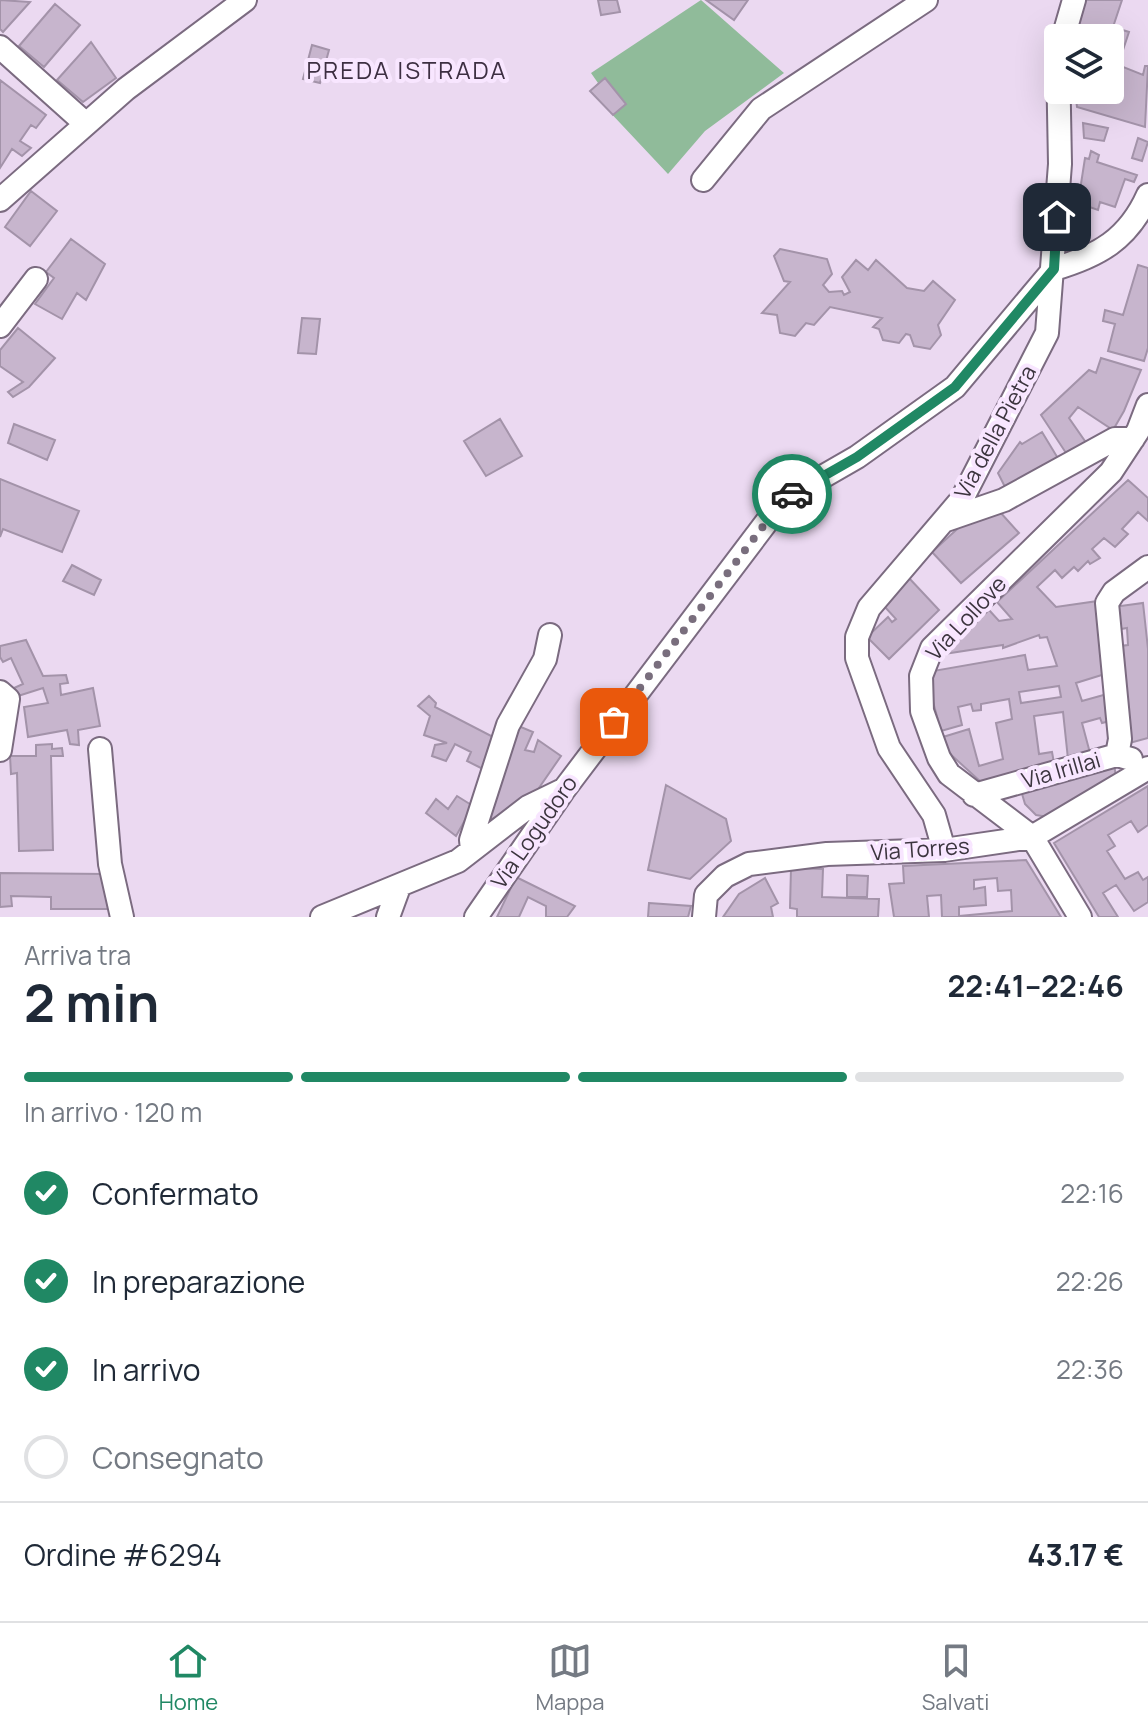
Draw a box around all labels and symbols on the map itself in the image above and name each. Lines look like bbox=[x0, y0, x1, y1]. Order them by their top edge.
district label: PREDA ISTRADA bbox=[307, 53, 507, 86]
pin bbox=[1023, 183, 1091, 251]
street label: Via della Pietra bbox=[947, 360, 1043, 504]
courier bbox=[752, 454, 832, 534]
street label: Via Lollove bbox=[919, 569, 1013, 667]
pin bbox=[580, 688, 648, 756]
street label: Via Irillai bbox=[1018, 744, 1104, 796]
street label: Via Logudoro bbox=[484, 769, 584, 895]
street label: Via Torres bbox=[870, 831, 970, 867]

